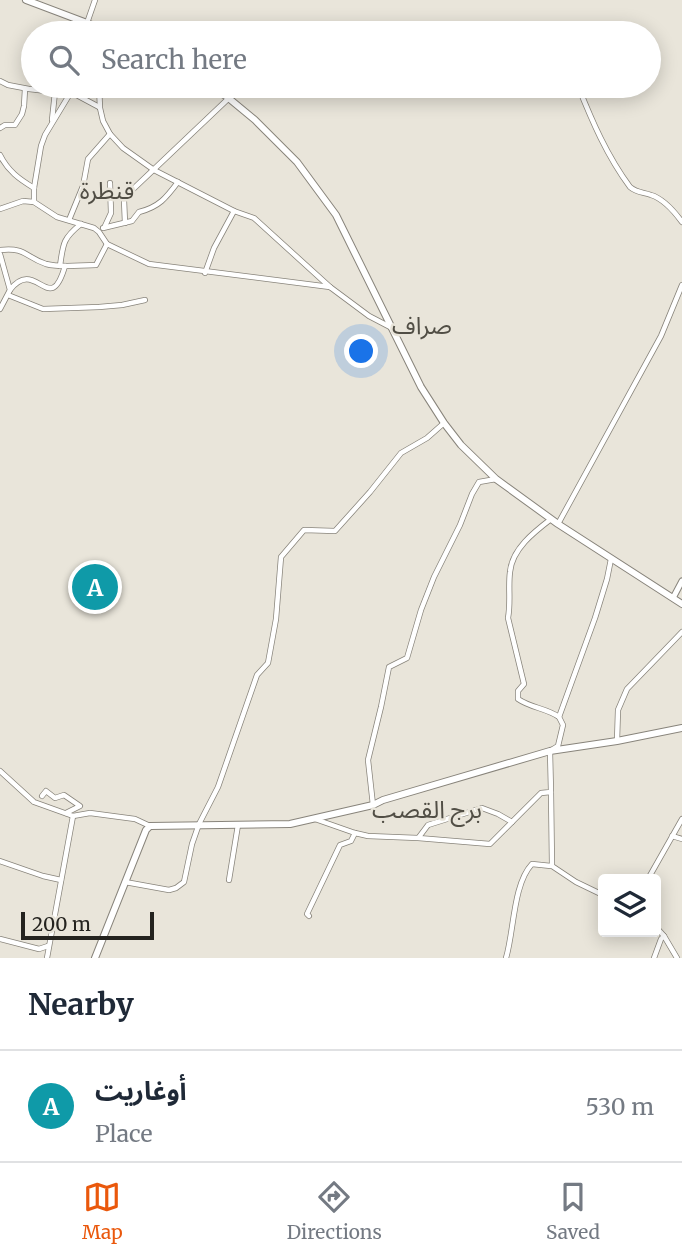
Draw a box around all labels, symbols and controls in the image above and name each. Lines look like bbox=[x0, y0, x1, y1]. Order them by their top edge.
search box bbox=[21, 21, 661, 98]
icon: search bbox=[45, 41, 83, 79]
text: Search here bbox=[101, 43, 247, 76]
district label: قنطرة bbox=[80, 175, 134, 206]
district label: صراف bbox=[392, 310, 452, 341]
your location bbox=[344, 334, 378, 368]
pin: A bbox=[72, 561, 118, 613]
district label: برج القصب bbox=[372, 794, 482, 827]
map controls bbox=[598, 874, 661, 937]
button: layers bbox=[598, 874, 661, 937]
scale bar bbox=[21, 909, 154, 941]
text: 200 m bbox=[32, 912, 91, 936]
text: Nearby bbox=[28, 985, 134, 1023]
text: أوغاريت bbox=[95, 1074, 187, 1107]
text: A bbox=[43, 1092, 59, 1121]
text: 530 m bbox=[586, 1092, 654, 1121]
text: Place bbox=[95, 1119, 152, 1148]
tab: Map bbox=[82, 1178, 123, 1244]
tab: Directions bbox=[287, 1178, 382, 1244]
tab: Saved bbox=[546, 1178, 600, 1244]

